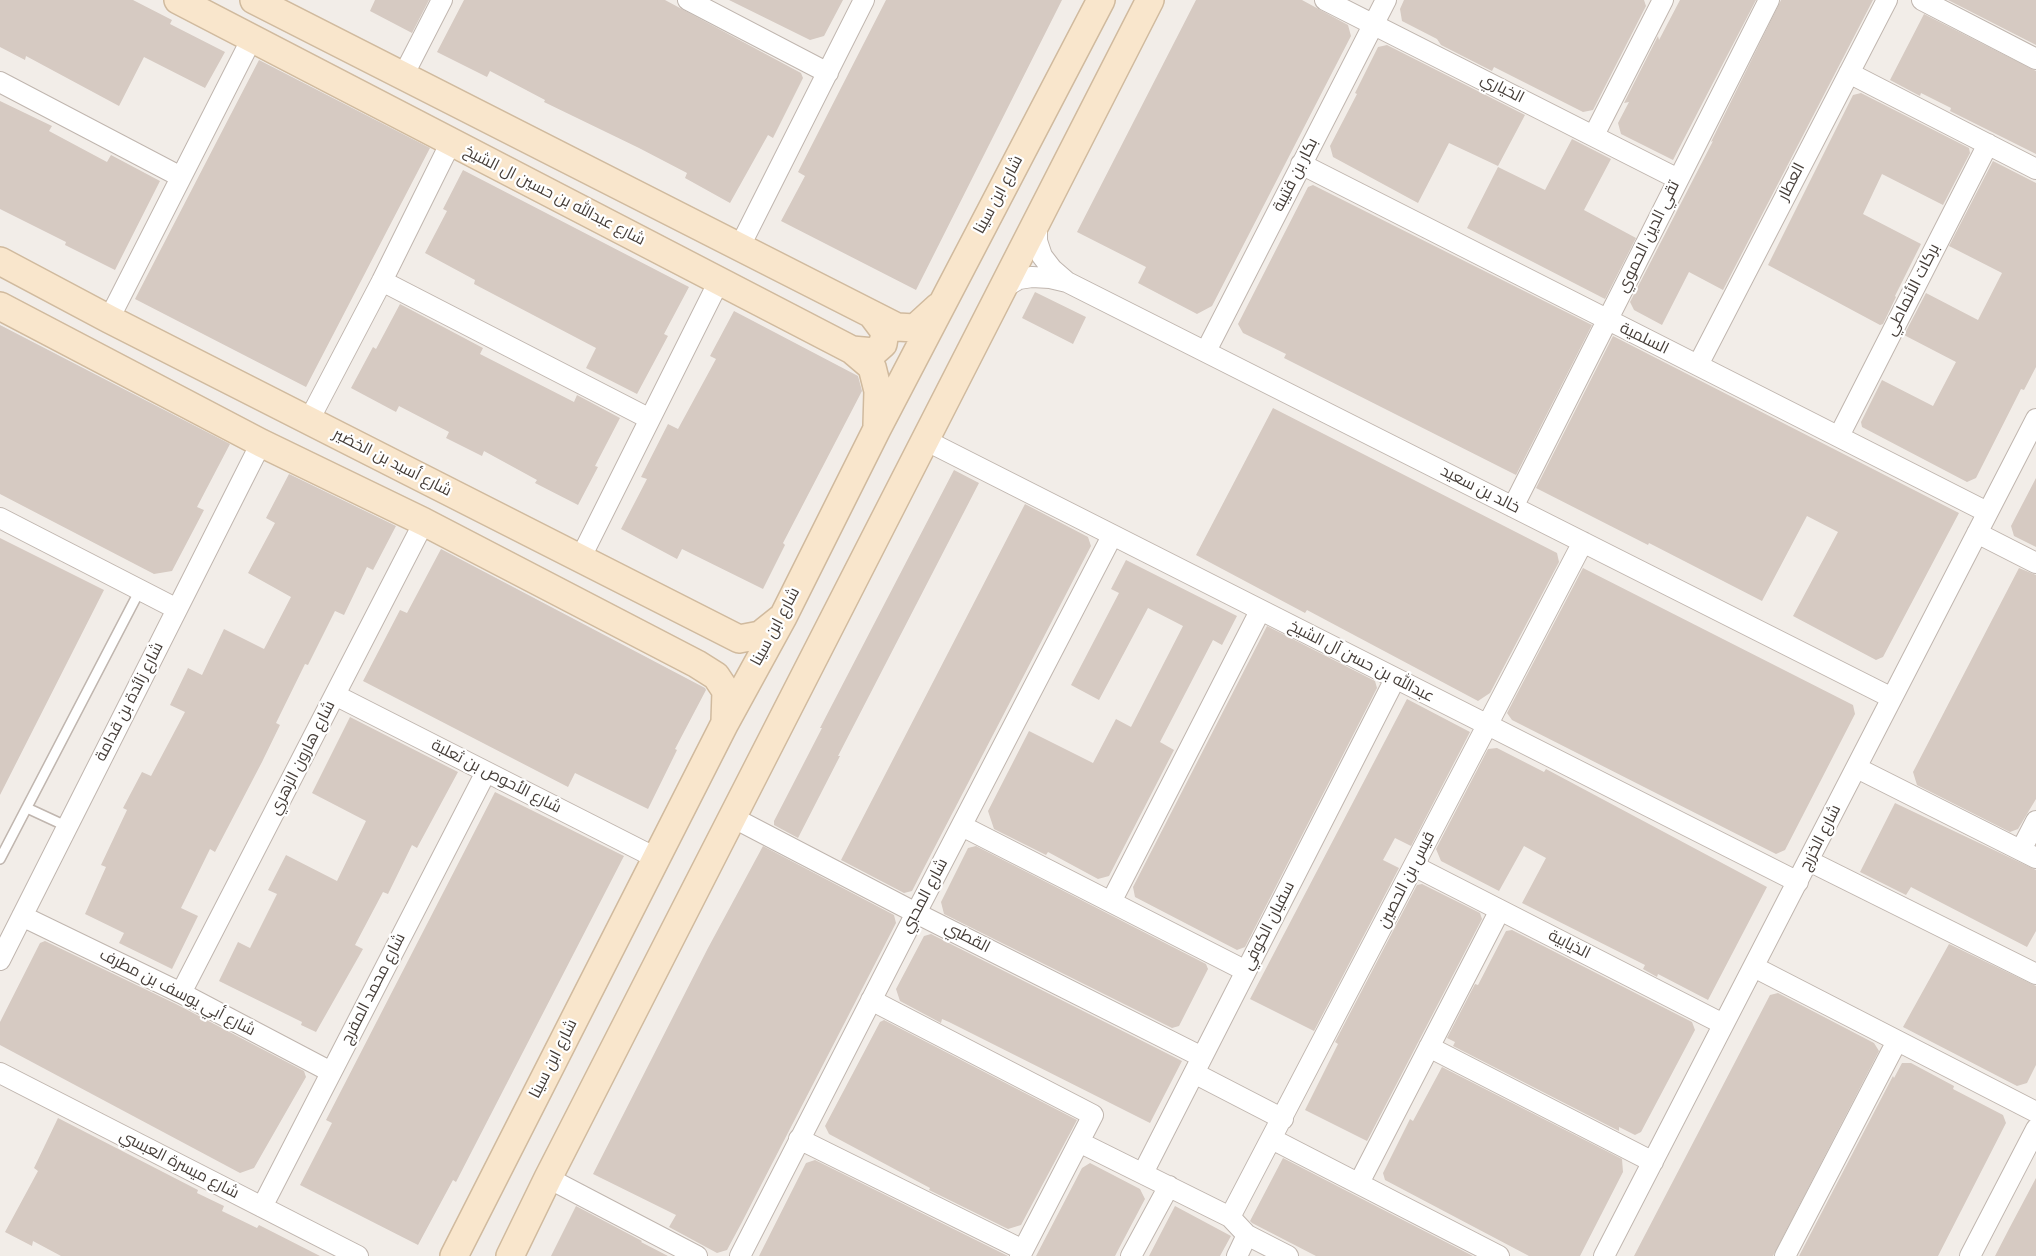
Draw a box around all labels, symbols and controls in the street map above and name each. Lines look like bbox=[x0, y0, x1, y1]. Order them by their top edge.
street label: الخياري bbox=[1477, 70, 1527, 108]
street label: بكار بن قتيبة bbox=[1269, 135, 1323, 215]
street label: شارع عبدالله بن حسين ال الشيخ bbox=[460, 142, 648, 250]
street label: شارع ابن سينا bbox=[970, 153, 1028, 237]
street label: العطار bbox=[1774, 160, 1810, 204]
street label: تقي الدين الحموي bbox=[1614, 178, 1684, 296]
street label: بركات الأنماطي bbox=[1882, 241, 1944, 339]
street label: السلمية bbox=[1616, 319, 1672, 359]
street label: شارع أسيد بن الخضير bbox=[329, 425, 455, 501]
street label: خالد بن سعيد bbox=[1437, 462, 1523, 518]
street label: شارع ابن سينا bbox=[747, 585, 805, 669]
street label: عبدالله بن حسن آل الشيخ bbox=[1285, 617, 1437, 707]
street label: شارع زائدة بن قدامة bbox=[92, 639, 168, 765]
street label: شارع هارون الزهري bbox=[266, 698, 340, 818]
street label: شارع الأحوص بن ثعلبة bbox=[428, 736, 564, 818]
street label: شارع الخزرج bbox=[1796, 802, 1846, 874]
street label: قيس بن الحصين bbox=[1374, 829, 1440, 931]
street label: شارع المحبي bbox=[897, 855, 953, 937]
street label: سفيان الكوفي bbox=[1239, 879, 1299, 973]
street label: القطبي bbox=[941, 918, 993, 958]
street label: الذيابية bbox=[1545, 926, 1593, 964]
street label: شارع محمد المفرج bbox=[338, 930, 410, 1048]
street label: شارع أبي يوسف بن مطرف bbox=[96, 945, 258, 1041]
street label: شارع ابن سينا bbox=[526, 1016, 582, 1102]
street label: شارع ميسرة العبسي bbox=[116, 1127, 242, 1203]

